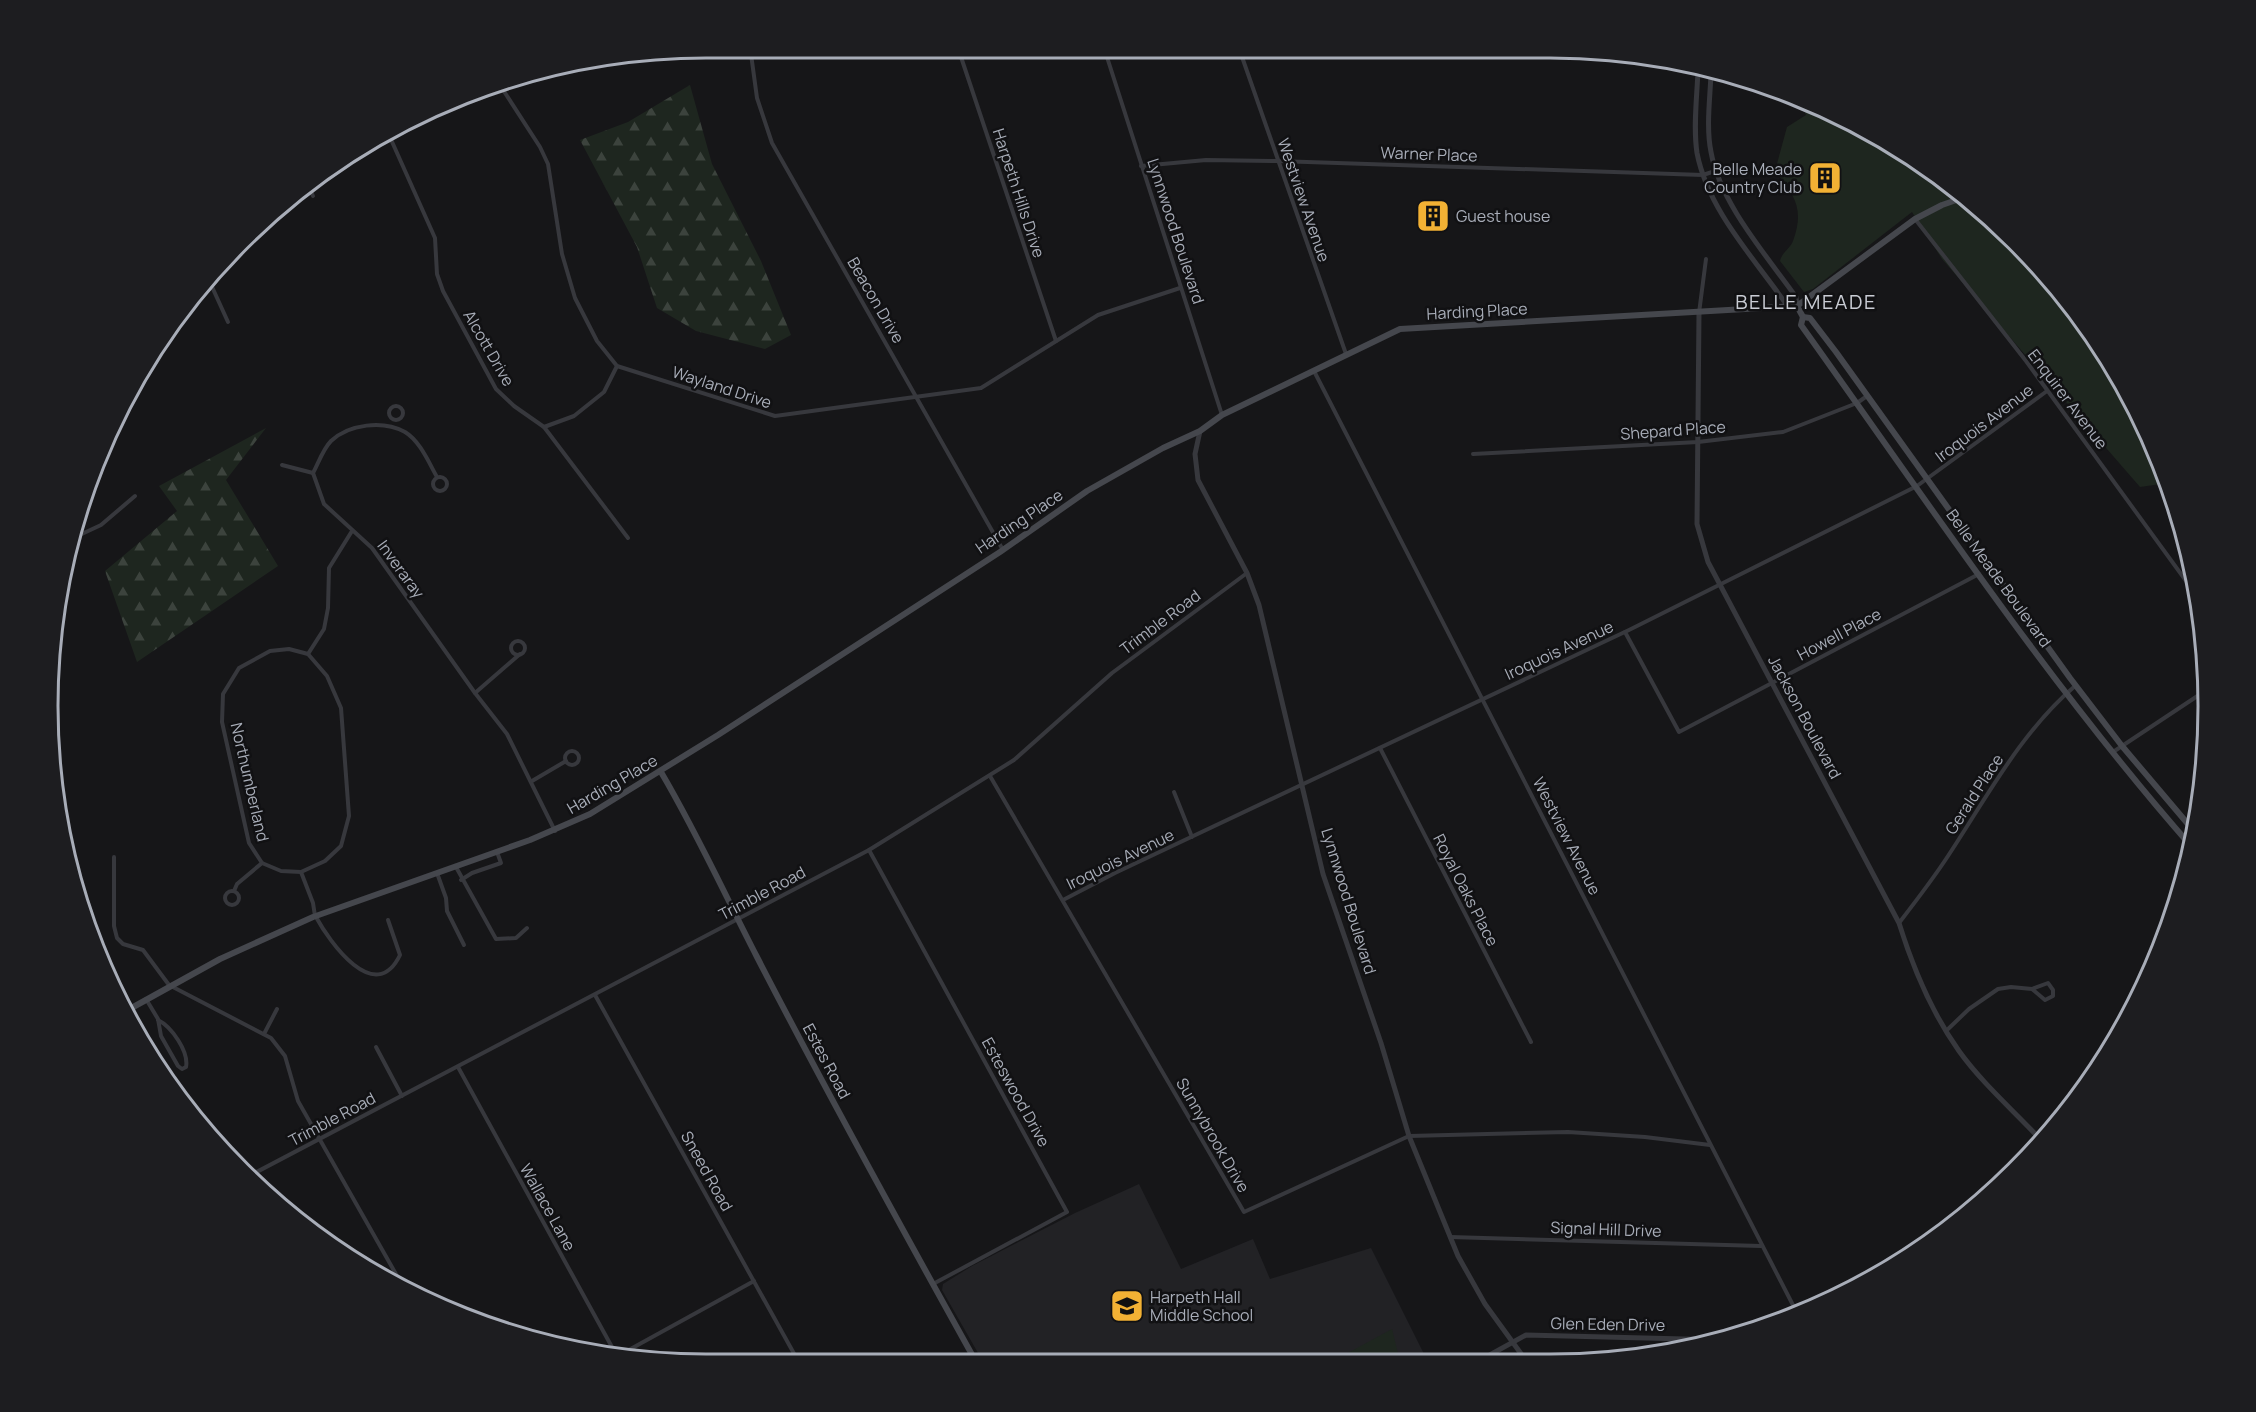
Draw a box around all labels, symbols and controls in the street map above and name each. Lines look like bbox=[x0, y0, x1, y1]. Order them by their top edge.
street label: Harpeth Hills Drive bbox=[988, 126, 1050, 260]
street label: Westview Avenue bbox=[1273, 135, 1335, 265]
street label: Warner Place bbox=[1380, 141, 1478, 167]
street label: Lynnwood Boulevard bbox=[1142, 156, 1210, 306]
place label: Belle Meade Country Club bbox=[1704, 158, 1802, 198]
building icon: Belle Meade Country Club bbox=[1807, 160, 1843, 196]
building icon: Guest house bbox=[1415, 198, 1451, 234]
place label: Guest house bbox=[1456, 205, 1550, 227]
street label: Beacon Drive bbox=[842, 253, 910, 347]
district label: BELLE MEADE bbox=[1735, 288, 1877, 315]
street label: Harding Place bbox=[1426, 297, 1528, 325]
street label: Alcott Drive bbox=[458, 306, 520, 390]
street label: Enquirer Avenue bbox=[2023, 344, 2113, 454]
street label: Wayland Drive bbox=[669, 361, 775, 413]
street label: Iroquois Avenue bbox=[1931, 379, 2037, 467]
street label: Shepard Place bbox=[1620, 415, 1726, 445]
street label: Harding Place bbox=[971, 484, 1067, 558]
street label: Belle Meade Boulevard bbox=[1941, 504, 2057, 652]
street label: Inveraray bbox=[372, 535, 430, 603]
street label: Trimble Road bbox=[1115, 584, 1205, 660]
street label: Howell Place bbox=[1793, 603, 1885, 665]
street label: Iroquois Avenue bbox=[1501, 615, 1617, 685]
street label: Jackson Boulevard bbox=[1763, 651, 1847, 783]
street label: Northumberland bbox=[226, 720, 274, 844]
street label: Harding Place bbox=[563, 749, 661, 819]
street label: Gerald Place bbox=[1940, 750, 2008, 838]
street label: Westview Avenue bbox=[1528, 773, 1606, 899]
street label: Iroquois Avenue bbox=[1062, 823, 1178, 895]
street label: Lynnwood Boulevard bbox=[1316, 825, 1382, 977]
street label: Royal Oaks Place bbox=[1428, 830, 1504, 950]
street label: Trimble Road bbox=[715, 861, 809, 925]
street label: Estes Road bbox=[798, 1019, 856, 1103]
street label: Esteswood Drive bbox=[977, 1033, 1055, 1151]
street label: Sunnybrook Drive bbox=[1171, 1074, 1255, 1196]
street label: Trimble Road bbox=[285, 1087, 379, 1151]
street label: Sneed Road bbox=[676, 1127, 738, 1215]
street label: Wallace Lane bbox=[515, 1159, 581, 1255]
street label: Signal Hill Drive bbox=[1550, 1216, 1662, 1242]
place label: Harpeth Hall Middle School bbox=[1150, 1286, 1253, 1326]
school or university icon: Harpeth Hall Middle School bbox=[1109, 1288, 1145, 1324]
street label: Glen Eden Drive bbox=[1550, 1312, 1666, 1336]

